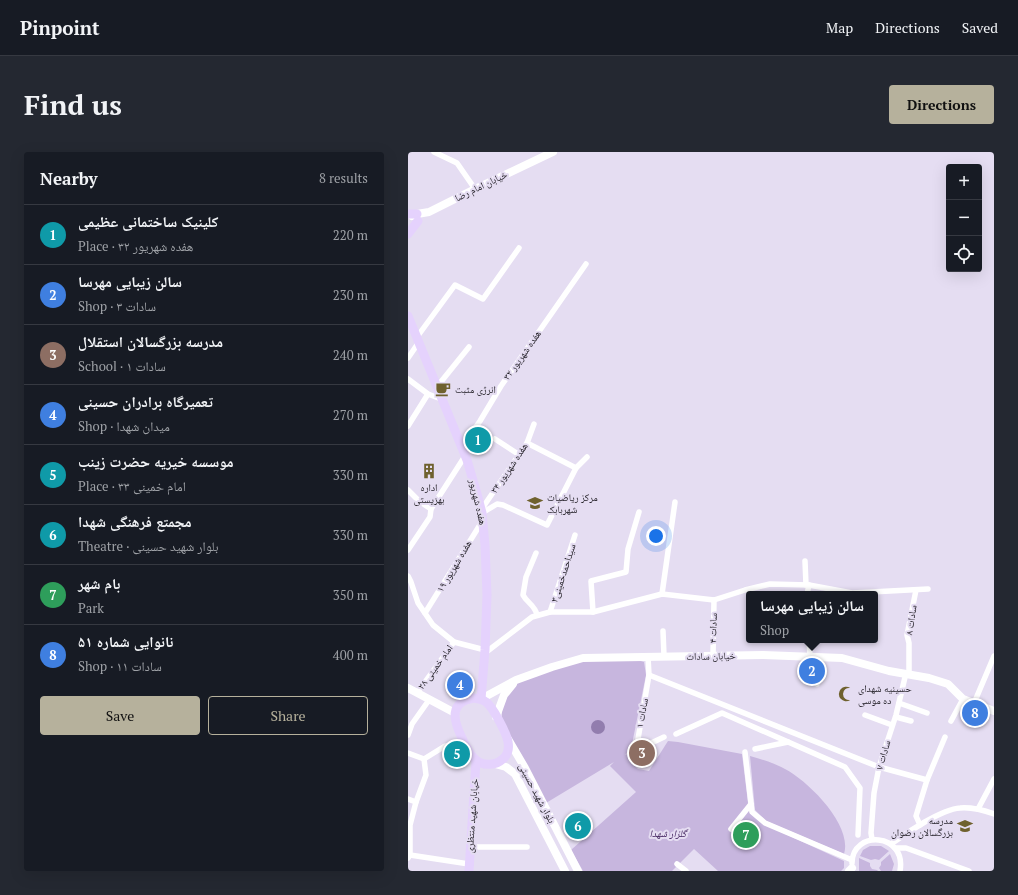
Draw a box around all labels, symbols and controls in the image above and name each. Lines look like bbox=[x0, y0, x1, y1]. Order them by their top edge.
text: Pinpoint bbox=[20, 15, 100, 40]
text: Map bbox=[826, 18, 853, 37]
text: Directions bbox=[875, 18, 940, 37]
text: Saved bbox=[962, 18, 998, 37]
button: Directions bbox=[889, 85, 994, 124]
text: Find us bbox=[24, 86, 122, 123]
map controls bbox=[946, 164, 982, 272]
button: + bbox=[946, 164, 982, 200]
text: Nearby bbox=[40, 167, 98, 190]
street label: خیابان امام رضا bbox=[452, 167, 511, 205]
text: 8 results bbox=[319, 169, 368, 187]
button: − bbox=[946, 200, 982, 236]
text: کلینیک ساختمانی عظیمی bbox=[78, 211, 218, 231]
text: 1 bbox=[49, 226, 57, 244]
text: 220 m bbox=[333, 226, 368, 244]
button: locate bbox=[946, 236, 982, 272]
text: Place · هفده شهریور ۳۲ bbox=[78, 237, 193, 255]
text: سالن زیبایی مهرسا bbox=[78, 271, 182, 291]
text: 2 bbox=[49, 286, 57, 304]
text: 230 m bbox=[333, 286, 368, 304]
text: Shop · سادات ۳ bbox=[78, 297, 156, 315]
street label: هفده شهریور ۳۲ bbox=[500, 328, 544, 382]
text: مدرسه بزرگسالان استقلال bbox=[78, 331, 223, 351]
text: 3 bbox=[49, 346, 57, 364]
text: 240 m bbox=[333, 346, 368, 364]
text: School · سادات ۱ bbox=[78, 357, 166, 375]
cafe icon: انرژی مثبت bbox=[434, 380, 452, 398]
place label: انرژی مثبت bbox=[455, 383, 496, 396]
text: تعمیرگاه برادران حسینی bbox=[78, 391, 213, 411]
text: 4 bbox=[49, 406, 57, 424]
text: 270 m bbox=[333, 406, 368, 424]
text: Shop · میدان شهدا bbox=[78, 417, 170, 435]
pin: 1 bbox=[465, 425, 491, 455]
street label: هفده شهریور ۳۴ bbox=[487, 440, 531, 496]
text: موسسه خیریه حضرت زینب bbox=[78, 451, 234, 471]
building icon: اداره بهزیستی bbox=[420, 462, 438, 480]
text: 5 bbox=[49, 466, 57, 484]
text: 330 m bbox=[333, 466, 368, 484]
text: Place · امام خمینی ۳۳ bbox=[78, 477, 186, 495]
street label: هفده شهریور bbox=[466, 477, 490, 526]
place label: اداره بهزیستی bbox=[413, 481, 445, 506]
place label: مرکز ریاضیات شهربابک bbox=[547, 491, 598, 516]
school or university icon: مرکز ریاضیات شهربابک bbox=[526, 494, 544, 512]
text: مجمتع فرهنگی شهدا bbox=[78, 511, 192, 531]
text: 6 bbox=[49, 526, 57, 544]
text: 330 m bbox=[333, 526, 368, 544]
your location bbox=[646, 526, 666, 546]
text: Theatre · بلوار شهید حسینی bbox=[78, 537, 219, 555]
street label: هفده شهریور ۱۹ bbox=[433, 538, 475, 594]
street label: سیداحمدخمینی۳ bbox=[547, 542, 579, 604]
text: بام شهر bbox=[78, 573, 120, 593]
text: 7 bbox=[49, 586, 57, 604]
text: 350 m bbox=[333, 586, 368, 604]
popup bbox=[746, 591, 878, 643]
text: سالن زیبایی مهرسا bbox=[760, 595, 864, 615]
text: Park bbox=[78, 599, 104, 617]
street label: سادات ۸ bbox=[902, 604, 920, 636]
street label: سادات ۴ bbox=[706, 612, 720, 643]
text: Shop bbox=[760, 621, 789, 639]
text: نانوایی شماره ۵۱ bbox=[78, 631, 173, 651]
street label: امام خمینی ۲۸ bbox=[414, 642, 456, 692]
text: 8 bbox=[49, 646, 57, 664]
text: 400 m bbox=[333, 646, 368, 664]
street label: خیابان سادات bbox=[686, 649, 736, 663]
pin: 2 bbox=[799, 656, 825, 686]
text: Shop · سادات ۱۱ bbox=[78, 657, 162, 675]
pin: 4 bbox=[447, 670, 473, 700]
place label: حسینیه شهدای ده موسی bbox=[858, 682, 912, 707]
mosque icon: حسینیه شهدای ده موسی bbox=[837, 685, 855, 703]
button: Save bbox=[40, 696, 200, 735]
button: Share bbox=[208, 696, 368, 735]
street label: سادات ۱ bbox=[633, 697, 651, 729]
pin: 8 bbox=[962, 698, 988, 728]
pin: 3 bbox=[629, 738, 655, 768]
street label: سادات ۷ bbox=[873, 738, 894, 771]
pin: 5 bbox=[444, 739, 470, 769]
street label: بلوار شهید حسینی bbox=[516, 761, 558, 825]
street label: خیابان شهید منتظری bbox=[463, 778, 481, 854]
pin: 6 bbox=[565, 811, 591, 841]
place label: مدرسه بزرگسالان رضوان bbox=[891, 814, 953, 839]
school or university icon: مدرسه بزرگسالان رضوان bbox=[956, 817, 974, 835]
pin: 7 bbox=[733, 820, 759, 850]
park label: گلزار شهدا bbox=[650, 827, 689, 840]

